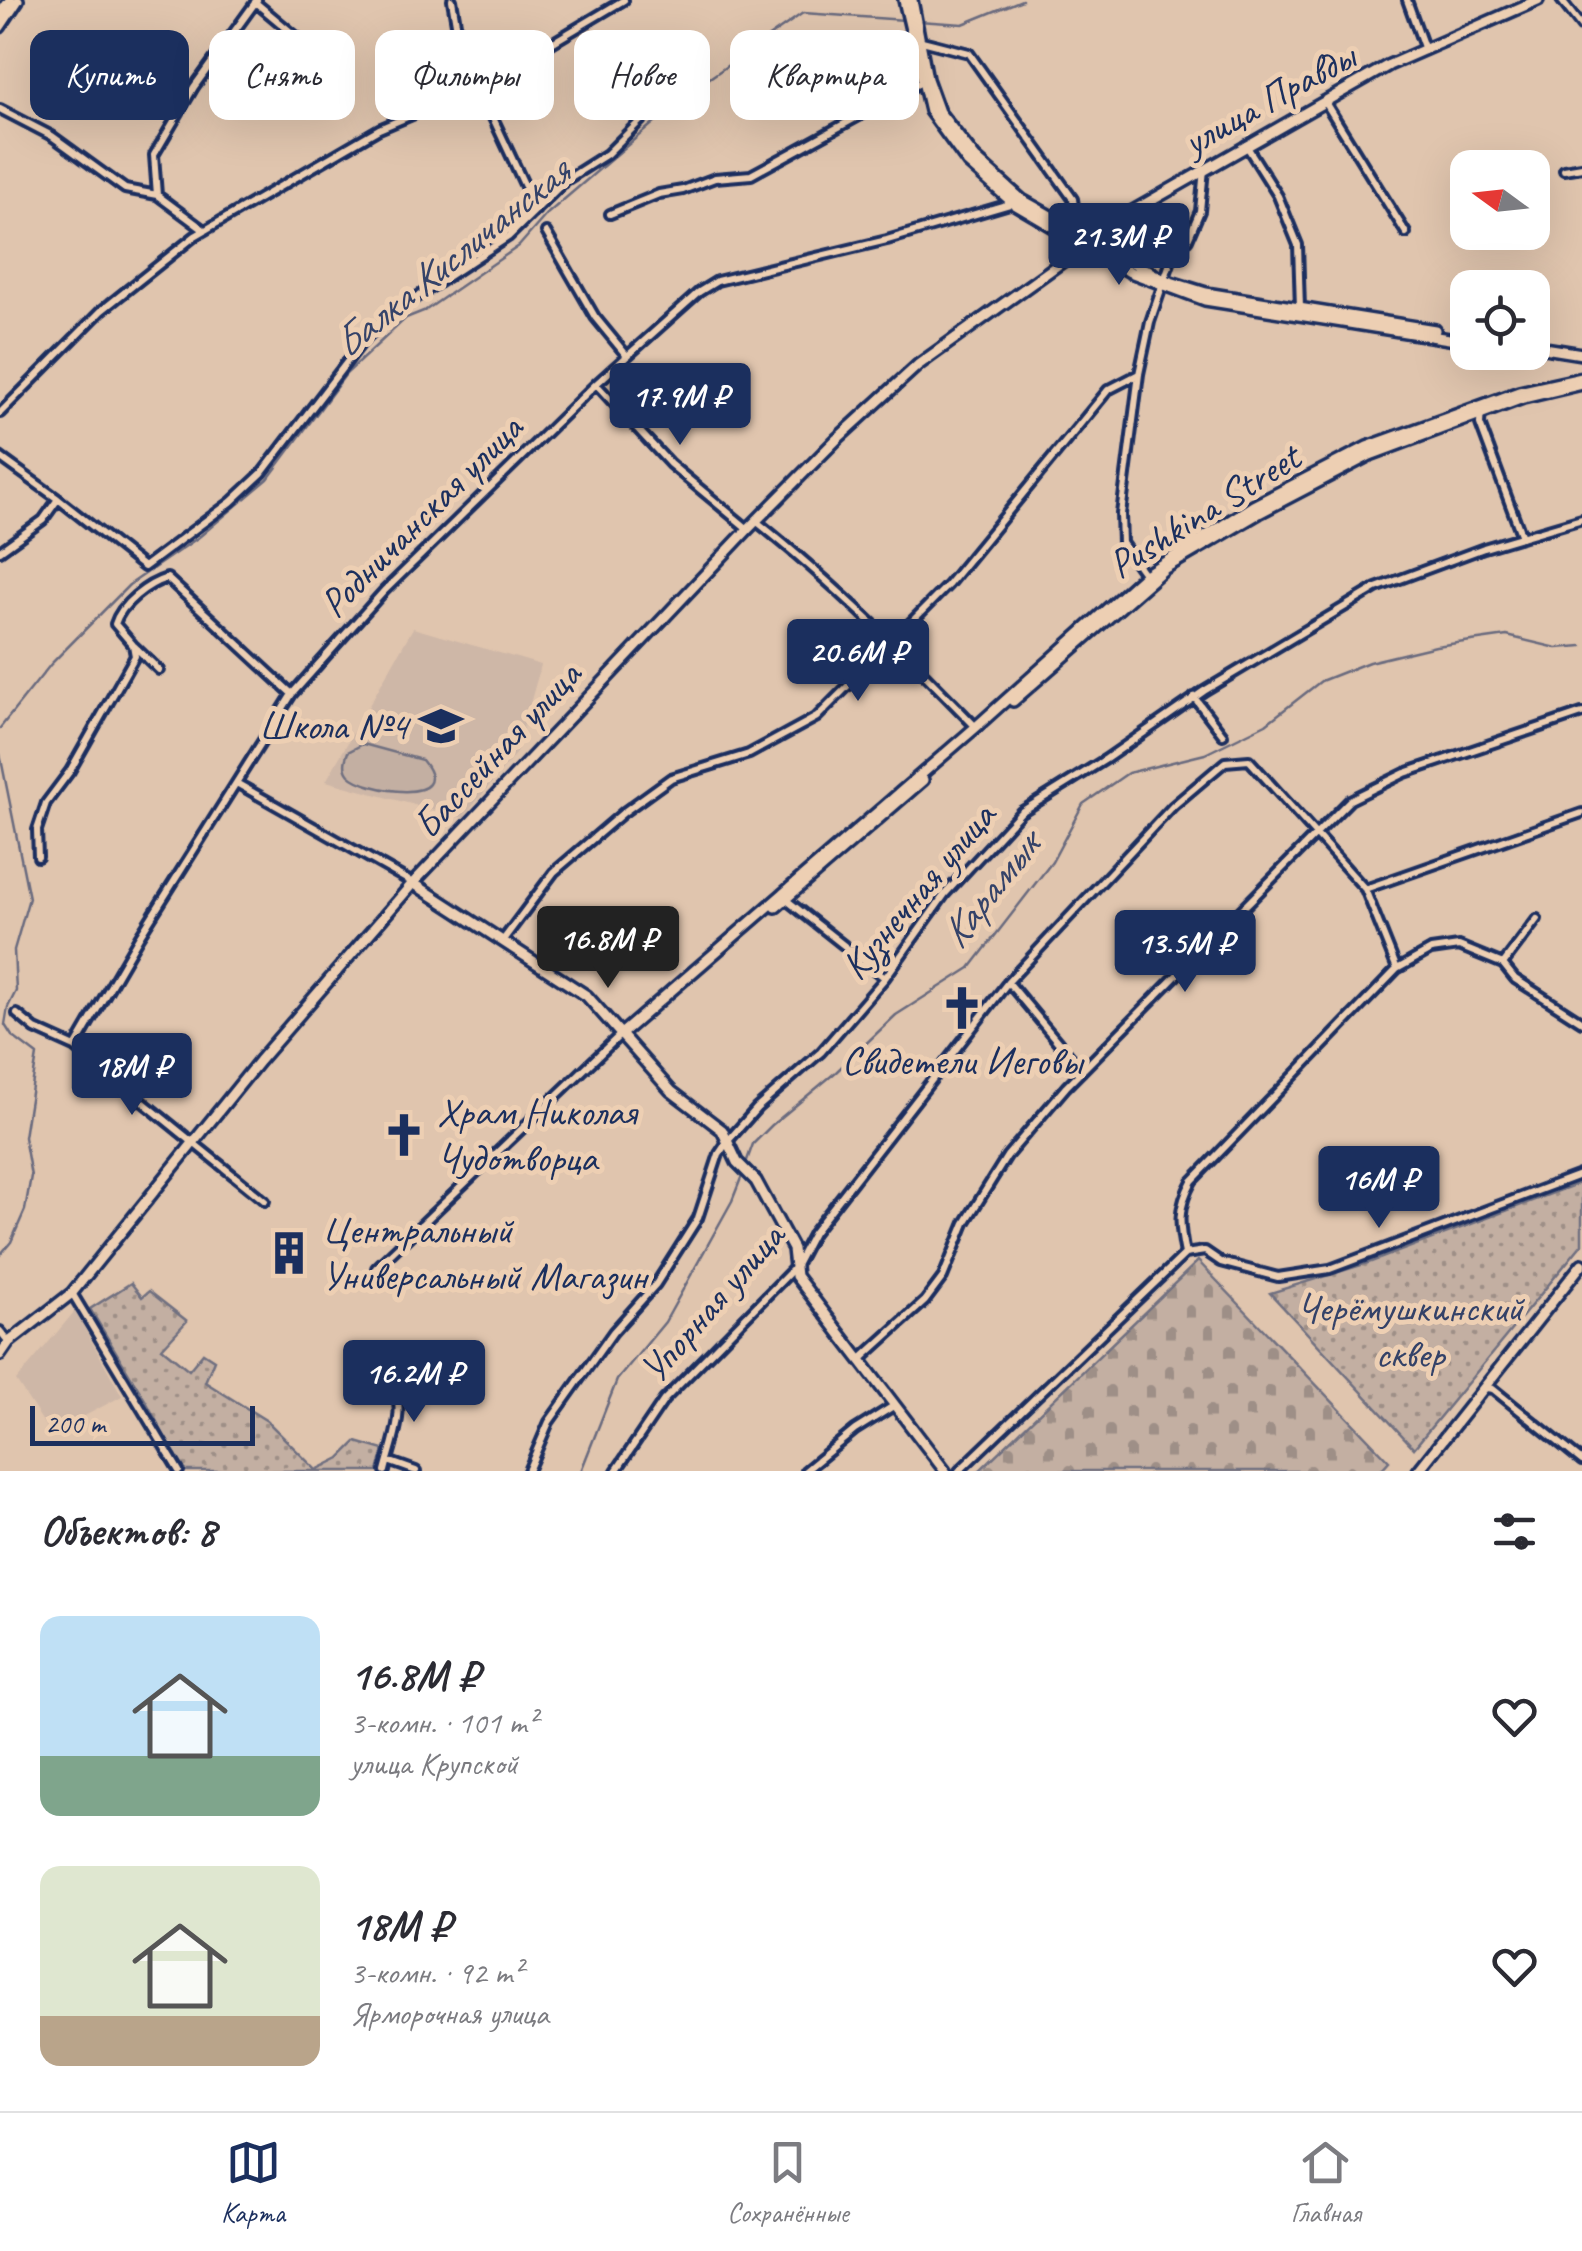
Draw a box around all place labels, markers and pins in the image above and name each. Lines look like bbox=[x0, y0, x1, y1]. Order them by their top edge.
pin: 21.3M ₽ bbox=[1027, 203, 1211, 288]
pin: 17.9M ₽ bbox=[588, 363, 772, 448]
pin: 20.6M ₽ bbox=[766, 619, 950, 704]
place label: Школа №4 bbox=[259, 701, 412, 751]
school or university icon: Школа №4 bbox=[417, 702, 465, 750]
pin: 16.8M ₽ bbox=[516, 906, 700, 991]
pin: 13.5M ₽ bbox=[1093, 910, 1277, 995]
church icon: Свидетели Иеговы bbox=[938, 984, 986, 1032]
pin: 18M ₽ bbox=[62, 1033, 202, 1118]
place label: Свидетели Иеговы bbox=[842, 1036, 1085, 1086]
place label: Храм Николая Чудотворца bbox=[437, 1087, 639, 1183]
church icon: Храм Николая Чудотворца bbox=[380, 1111, 428, 1159]
pin: 16M ₽ bbox=[1309, 1146, 1449, 1231]
place label: Центральный Универсальный Магазин bbox=[322, 1205, 649, 1301]
building icon: Центральный Универсальный Магазин bbox=[265, 1229, 313, 1277]
pin: 16.2M ₽ bbox=[322, 1340, 506, 1425]

